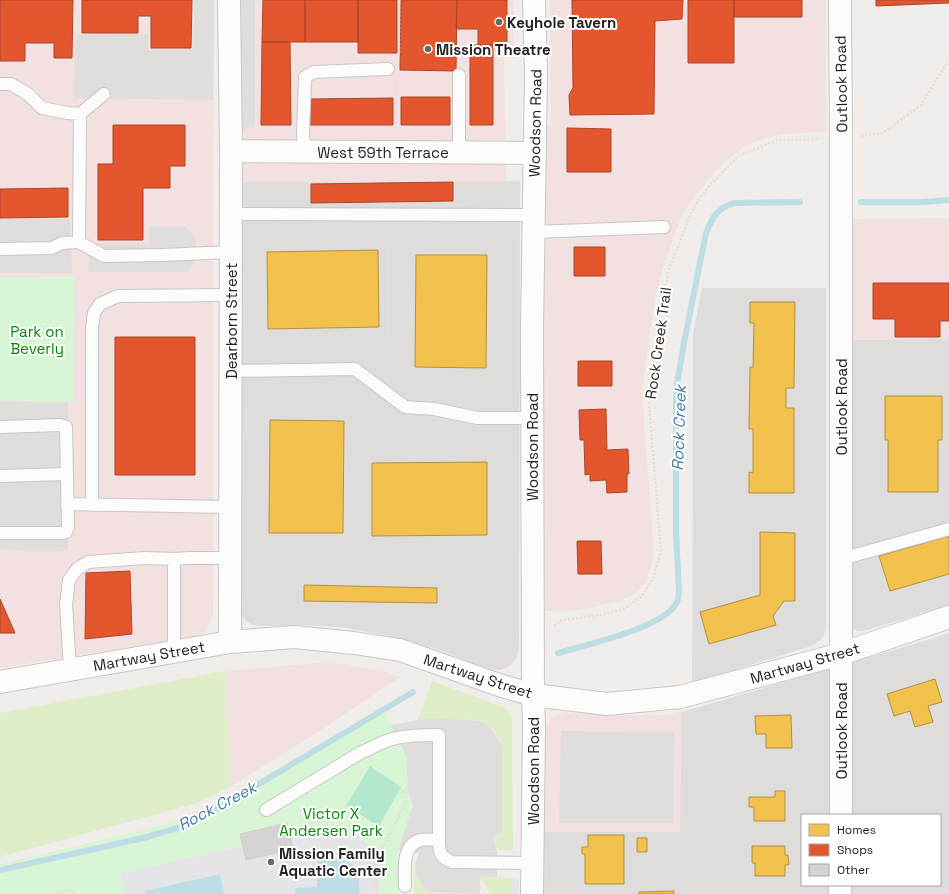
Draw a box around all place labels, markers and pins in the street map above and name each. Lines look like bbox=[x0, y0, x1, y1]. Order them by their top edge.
place label: Keyhole Tavern bbox=[507, 13, 616, 32]
marker: Keyhole Tavern bbox=[494, 17, 504, 27]
place label: Mission Theatre bbox=[436, 40, 551, 59]
marker: Mission Theatre bbox=[423, 44, 433, 54]
place label: Mission Family Aquatic Center bbox=[279, 844, 387, 880]
marker: Mission Family Aquatic Center bbox=[266, 857, 276, 867]

